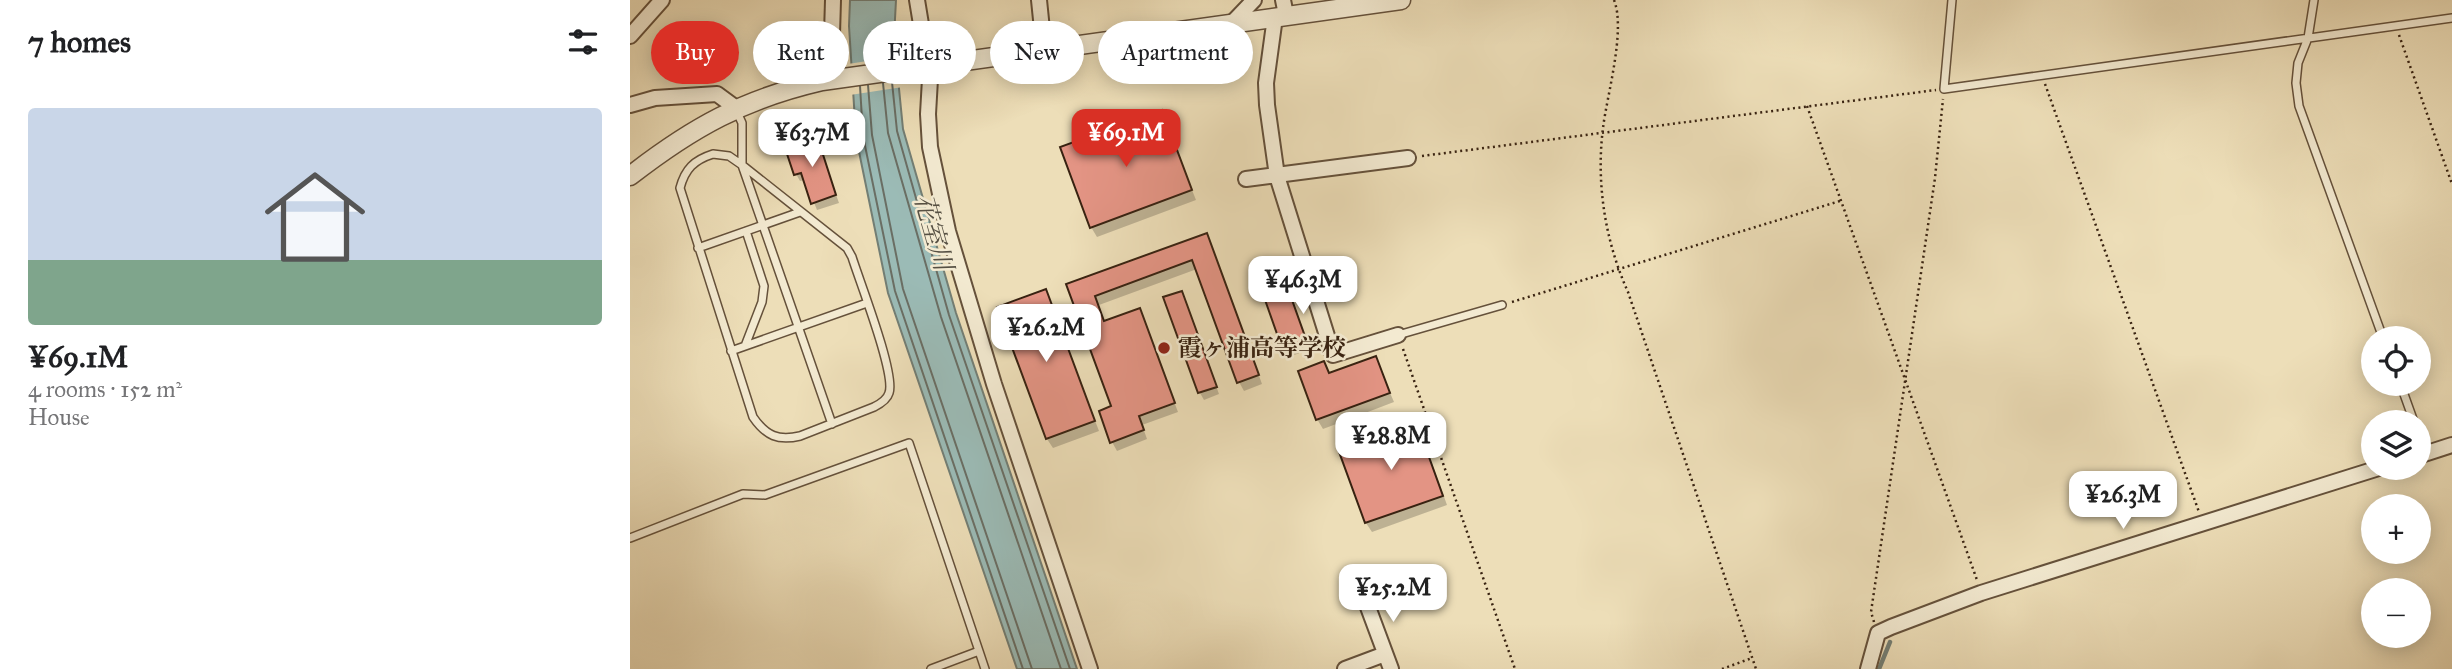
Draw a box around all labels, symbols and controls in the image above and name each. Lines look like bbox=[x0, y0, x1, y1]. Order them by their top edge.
chip: Buy bbox=[651, 21, 739, 84]
chip: Rent bbox=[753, 21, 849, 84]
chip: Filters bbox=[863, 21, 976, 84]
chip: New bbox=[990, 21, 1084, 84]
chip: Apartment bbox=[1098, 21, 1253, 84]
icon: filters bbox=[564, 23, 602, 61]
text: 7 homes bbox=[28, 24, 131, 60]
pin: ¥63.7M bbox=[755, 110, 869, 169]
pin: ¥69.1M bbox=[1069, 110, 1183, 169]
text: ¥63.7M bbox=[774, 118, 850, 146]
text: ¥69.1M bbox=[1088, 118, 1164, 146]
icon: home bbox=[252, 154, 378, 280]
water label: 花室川 bbox=[908, 190, 961, 277]
pin: ¥46.3M bbox=[1246, 256, 1360, 316]
text: ¥46.3M bbox=[1264, 265, 1342, 293]
pin: ¥26.2M bbox=[989, 304, 1103, 364]
text: ¥26.2M bbox=[1007, 313, 1085, 341]
map controls bbox=[2361, 326, 2431, 648]
button: locate bbox=[2361, 326, 2431, 396]
place label: 霞ヶ浦高等学校 bbox=[1178, 333, 1346, 363]
text: ¥69.1M bbox=[28, 339, 128, 375]
marker: 霞ヶ浦高等学校 bbox=[1156, 340, 1172, 356]
text: 4 rooms · 152 m² bbox=[28, 375, 182, 403]
text: House bbox=[28, 403, 90, 431]
button: layers bbox=[2361, 410, 2431, 480]
pin: ¥28.8M bbox=[1334, 412, 1448, 472]
text: ¥28.8M bbox=[1351, 421, 1431, 449]
pin: ¥26.3M bbox=[2066, 472, 2180, 531]
text: ¥26.3M bbox=[2085, 480, 2161, 508]
button: + bbox=[2361, 494, 2431, 564]
pin: ¥25.2M bbox=[1336, 564, 1450, 624]
text: ¥25.2M bbox=[1355, 573, 1431, 601]
button: − bbox=[2361, 578, 2431, 648]

